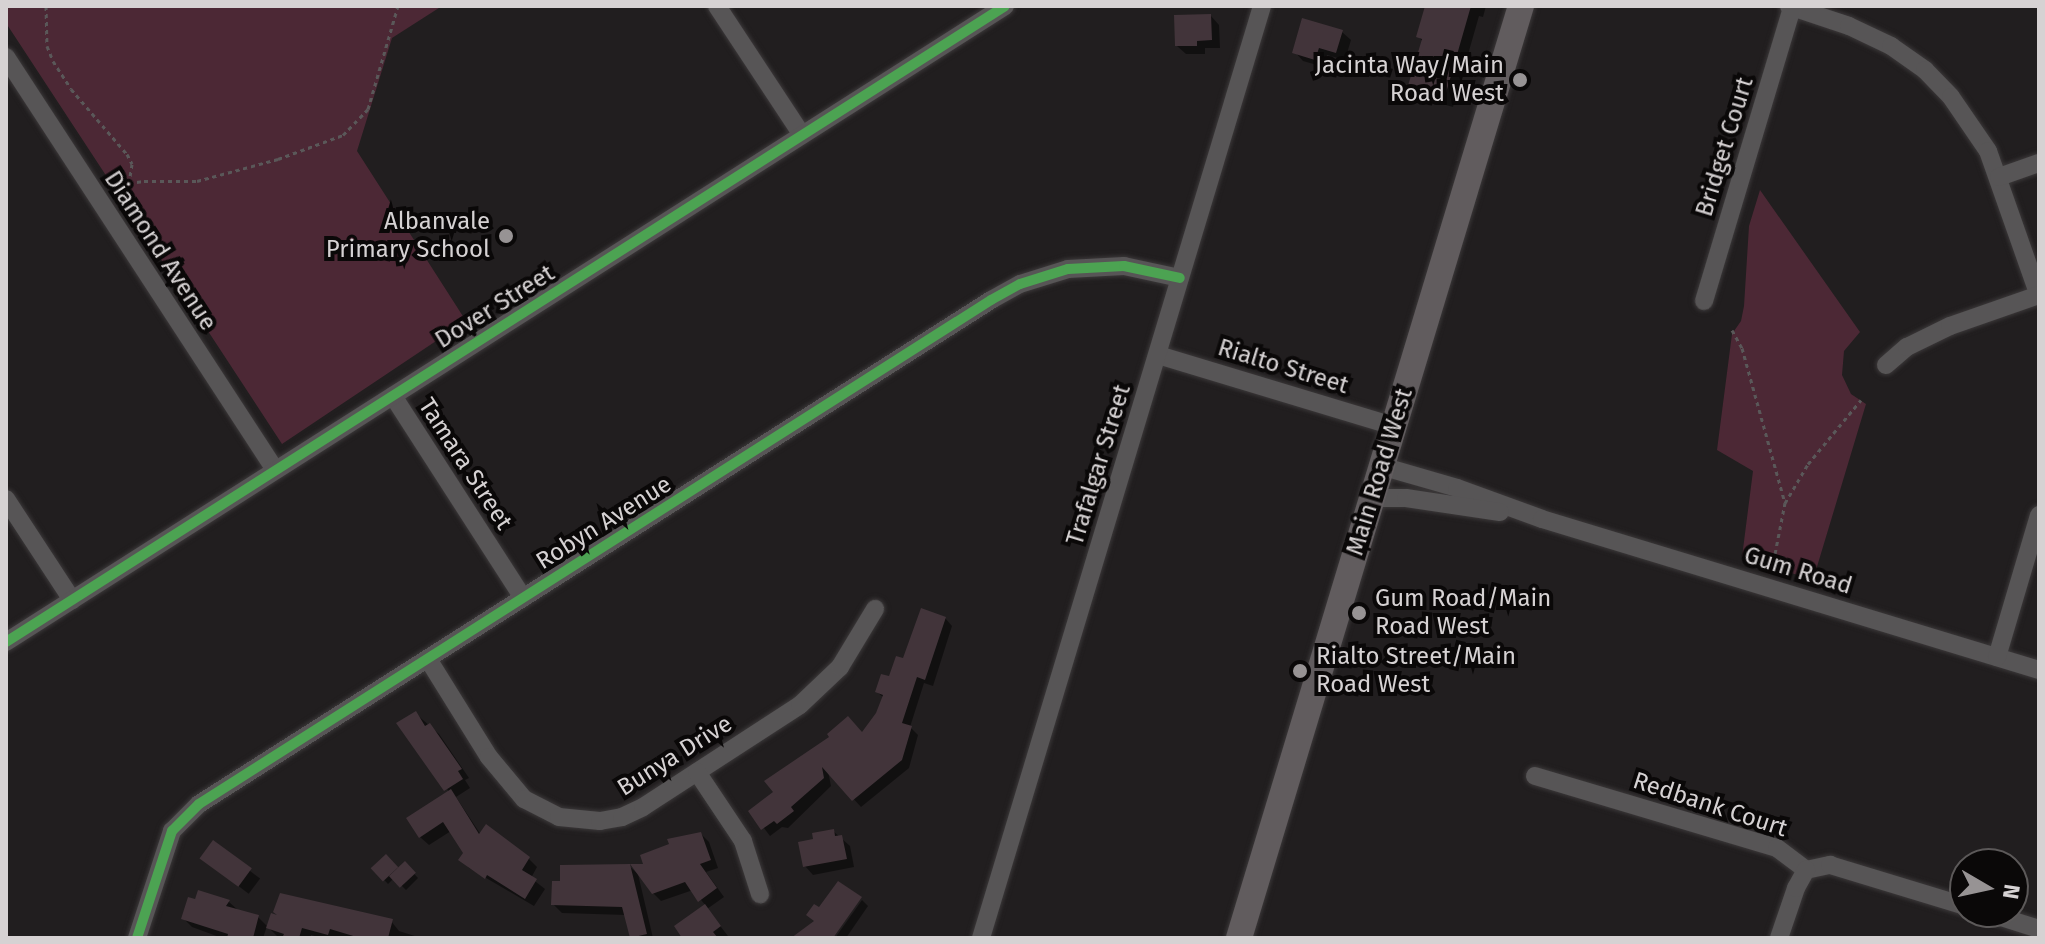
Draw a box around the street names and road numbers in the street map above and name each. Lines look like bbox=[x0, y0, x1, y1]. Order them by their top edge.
street label: Bridget Court bbox=[1690, 74, 1760, 220]
street label: Diamond Avenue bbox=[98, 166, 222, 336]
street label: Dover Street bbox=[430, 259, 560, 355]
street label: Rialto Street bbox=[1214, 334, 1352, 400]
street label: Trafalgar Street bbox=[1061, 381, 1137, 549]
street label: Main Road West bbox=[1341, 385, 1419, 559]
street label: Tamara Street bbox=[412, 393, 518, 535]
street label: Robyn Avenue bbox=[531, 470, 677, 576]
street label: Gum Road bbox=[1741, 541, 1855, 601]
street label: Bunya Drive bbox=[612, 709, 738, 803]
street label: Redbank Court bbox=[1629, 767, 1791, 843]

